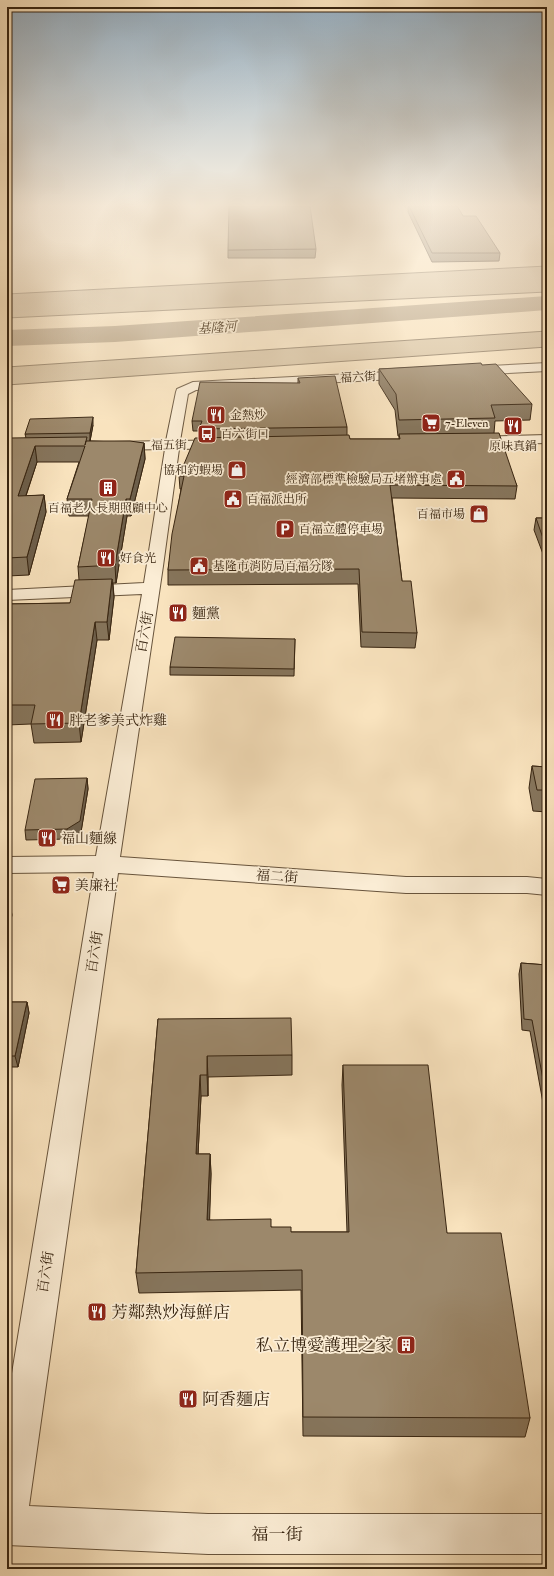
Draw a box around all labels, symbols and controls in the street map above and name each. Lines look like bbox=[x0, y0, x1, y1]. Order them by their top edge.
water label: 基隆河 bbox=[197, 319, 239, 337]
street label: 福六街 bbox=[340, 369, 377, 386]
restaurant icon: 金熱炒 bbox=[205, 404, 227, 426]
place label: 金熱炒 bbox=[230, 408, 266, 423]
supermarket icon: 7-Eleven bbox=[420, 412, 442, 434]
restaurant icon: 原味真鍋 bbox=[502, 415, 524, 437]
place label: 7-Eleven bbox=[445, 416, 489, 431]
bus stop icon: 百六街口 bbox=[196, 423, 218, 445]
place label: 百六街口 bbox=[221, 427, 269, 442]
street label: 福五街 bbox=[151, 438, 188, 453]
place label: 原味真鍋 bbox=[489, 439, 537, 454]
shop icon: 協和釣蝦場 bbox=[226, 459, 248, 481]
place label: 協和釣蝦場 bbox=[163, 463, 223, 478]
public building icon: 經濟部標準檢驗局五堵辦事處 bbox=[445, 468, 467, 490]
place label: 經濟部標準檢驗局五堵辦事處 bbox=[286, 472, 442, 487]
building icon: 百福老人長期照顧中心 bbox=[97, 477, 119, 499]
public building icon: 百福派出所 bbox=[222, 488, 244, 510]
place label: 百福派出所 bbox=[247, 492, 307, 507]
place label: 百福老人長期照顧中心 bbox=[48, 501, 168, 516]
shop icon: 百福市場 bbox=[468, 503, 490, 525]
place label: 百福市場 bbox=[417, 507, 465, 522]
parking icon: 百福立體停車場 bbox=[274, 518, 296, 540]
place label: 百福立體停車場 bbox=[299, 522, 383, 537]
restaurant icon: 好食光 bbox=[95, 547, 117, 569]
place label: 好食光 bbox=[120, 551, 156, 566]
public building icon: 基隆市消防局百福分隊 bbox=[188, 555, 210, 577]
place label: 基隆市消防局百福分隊 bbox=[213, 559, 333, 574]
restaurant icon: 麵黨 bbox=[167, 602, 189, 624]
place label: 麵黨 bbox=[192, 605, 220, 622]
street label: 百六街 bbox=[132, 610, 157, 654]
restaurant icon: 胖老爹美式炸雞 bbox=[44, 709, 66, 731]
place label: 胖老爹美式炸雞 bbox=[69, 712, 167, 729]
restaurant icon: 福山麵線 bbox=[36, 827, 58, 849]
place label: 福山麵線 bbox=[61, 830, 117, 847]
street label: 福二街 bbox=[255, 867, 299, 886]
supermarket icon: 美廉社 bbox=[50, 874, 72, 896]
place label: 美廉社 bbox=[75, 877, 117, 894]
street label: 百六街 bbox=[83, 930, 106, 974]
street label: 百六街 bbox=[34, 1250, 57, 1294]
restaurant icon: 芳鄰熱炒海鮮店 bbox=[86, 1301, 108, 1323]
place label: 芳鄰熱炒海鮮店 bbox=[111, 1302, 230, 1323]
building icon: 私立博愛護理之家 bbox=[395, 1334, 417, 1356]
place label: 私立博愛護理之家 bbox=[256, 1335, 392, 1356]
restaurant icon: 阿香麵店 bbox=[177, 1388, 199, 1410]
place label: 阿香麵店 bbox=[202, 1389, 270, 1410]
street label: 福一街 bbox=[252, 1524, 303, 1545]

